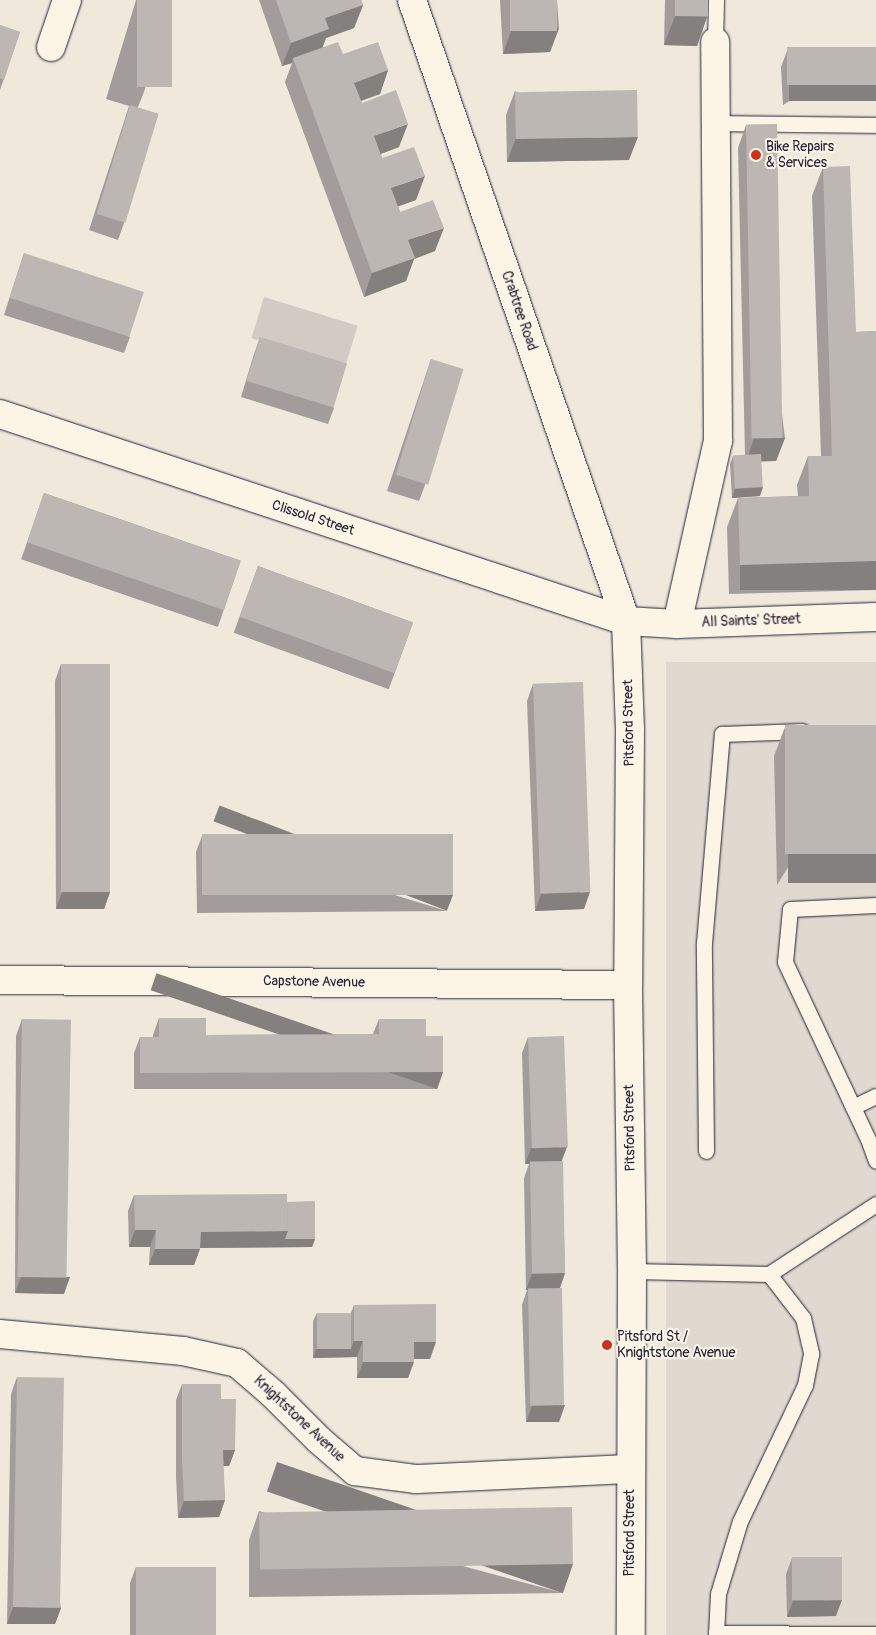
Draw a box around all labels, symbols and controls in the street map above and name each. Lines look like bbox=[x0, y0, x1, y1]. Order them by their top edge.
place label: Bike Repairs & Services bbox=[766, 139, 834, 172]
marker: Bike Repairs & Services bbox=[750, 149, 762, 161]
street label: Crabtree Road bbox=[498, 269, 540, 353]
street label: Clissold Street bbox=[270, 497, 356, 539]
street label: All Saints' Street bbox=[701, 611, 801, 631]
street label: Pitsford Street bbox=[620, 679, 638, 767]
street label: Capstone Avenue bbox=[263, 973, 365, 991]
street label: Pitsford Street bbox=[621, 1084, 639, 1172]
place label: Pitsford St / Knightstone Avenue bbox=[617, 1329, 735, 1361]
marker: Pitsford St / Knightstone Avenue bbox=[601, 1339, 613, 1351]
street label: Knightstone Avenue bbox=[250, 1372, 348, 1466]
street label: Pitsford Street bbox=[622, 1489, 638, 1577]

